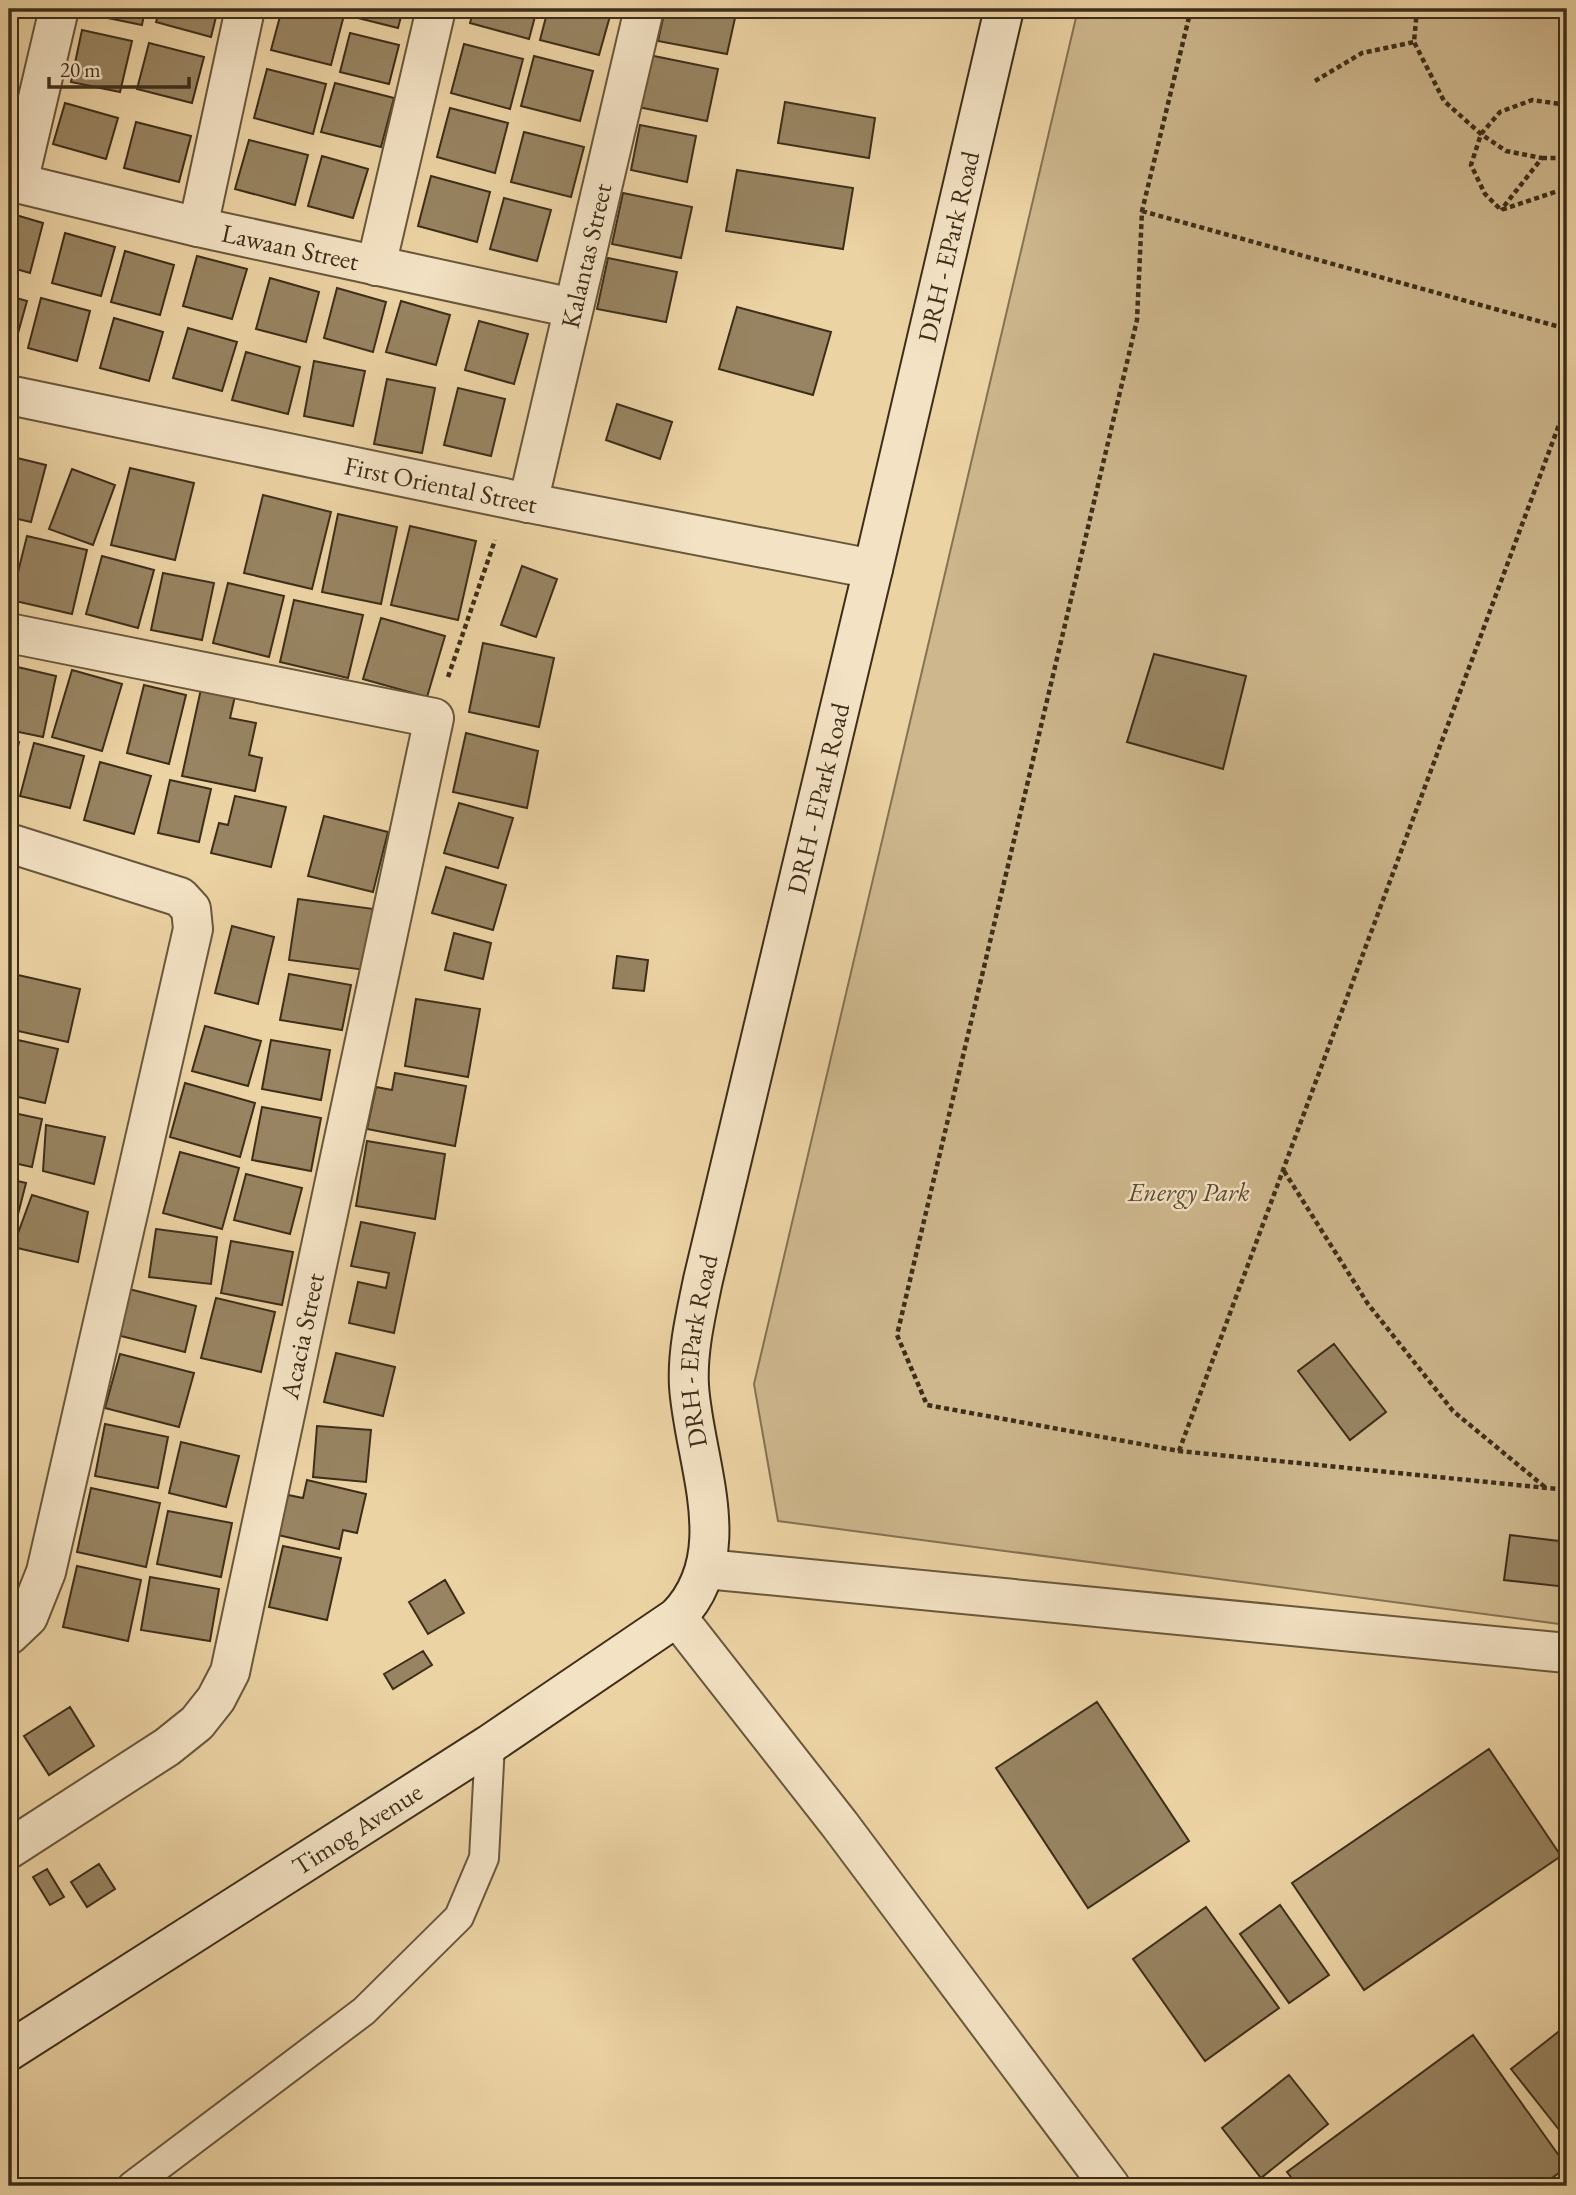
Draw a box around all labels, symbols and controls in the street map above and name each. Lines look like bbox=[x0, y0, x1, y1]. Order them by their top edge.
scale bar bbox=[49, 46, 189, 90]
text: 20 m bbox=[60, 56, 101, 83]
street label: DRH - EPark Road bbox=[910, 147, 987, 346]
street label: Kalantas Street bbox=[553, 180, 620, 332]
street label: Lawaan Street bbox=[219, 216, 362, 278]
street label: First Oriental Street bbox=[341, 448, 540, 521]
street label: DRH - EPark Road bbox=[779, 699, 858, 897]
park label: Energy Park bbox=[1127, 1175, 1250, 1209]
street label: DRH - EPark Road bbox=[672, 1250, 726, 1451]
street label: Acacia Street bbox=[272, 1270, 332, 1403]
street label: Timog Avenue bbox=[286, 1775, 429, 1883]

